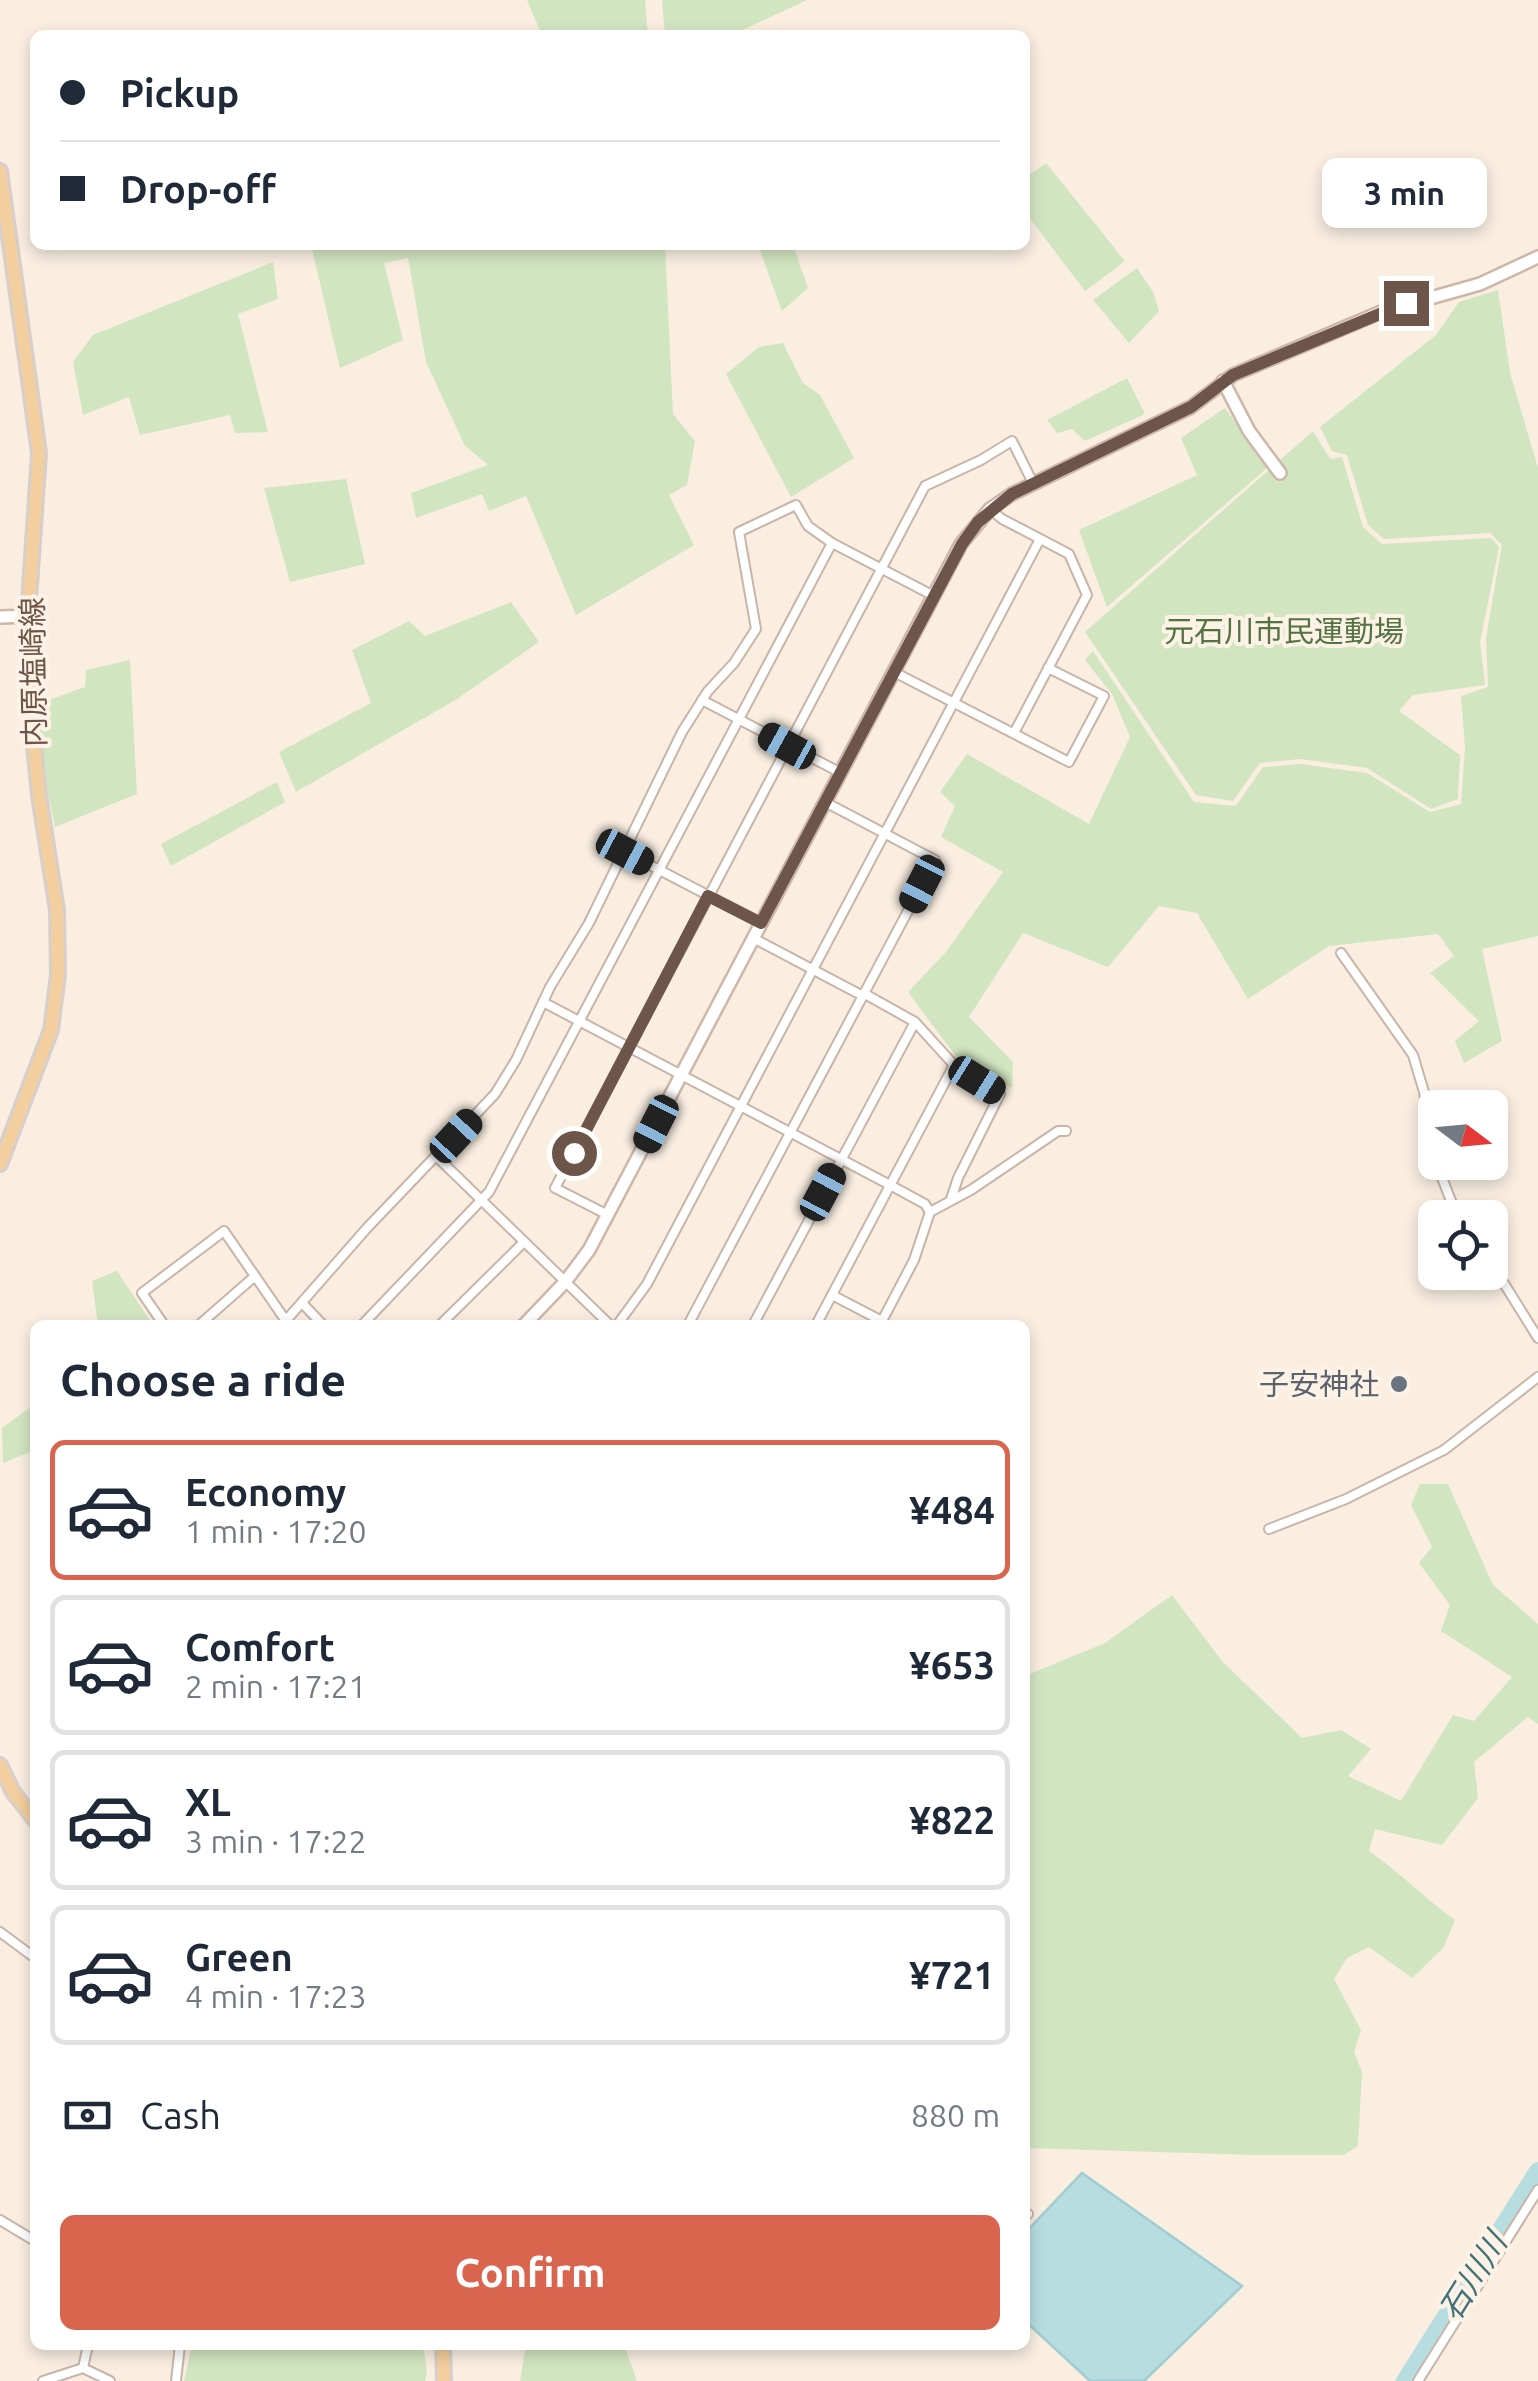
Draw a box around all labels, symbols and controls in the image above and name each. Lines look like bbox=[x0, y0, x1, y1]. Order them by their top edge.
text: Pickup bbox=[120, 72, 239, 114]
callout: 3 min bbox=[1324, 158, 1488, 228]
text: Drop-off bbox=[120, 168, 276, 210]
text: 3 min bbox=[1364, 175, 1445, 211]
route end bbox=[1384, 281, 1429, 326]
street label: 内原塩崎線 bbox=[15, 597, 51, 747]
park label: 元石川市民運動場 bbox=[1164, 614, 1404, 648]
car bbox=[753, 718, 821, 774]
car bbox=[591, 825, 659, 879]
car bbox=[895, 850, 949, 918]
car bbox=[944, 1051, 1010, 1109]
car bbox=[629, 1090, 683, 1158]
north arrow bbox=[1418, 1090, 1508, 1180]
map controls bbox=[1418, 1090, 1508, 1290]
car bbox=[425, 1104, 487, 1168]
route start bbox=[552, 1131, 597, 1176]
car bbox=[796, 1158, 850, 1226]
button: locate bbox=[1418, 1200, 1508, 1290]
text: Choose a ride bbox=[60, 1354, 346, 1405]
place label: 子安神社 bbox=[1259, 1367, 1379, 1401]
marker: 子安神社 bbox=[1388, 1373, 1410, 1395]
icon: car bbox=[65, 1465, 155, 1555]
text: Economy bbox=[185, 1471, 346, 1513]
text: ¥484 bbox=[909, 1489, 995, 1531]
text: 1 min · 17:20 bbox=[185, 1513, 367, 1549]
icon: car bbox=[65, 1620, 155, 1710]
text: Comfort bbox=[185, 1626, 335, 1668]
text: ¥653 bbox=[909, 1644, 995, 1686]
text: 2 min · 17:21 bbox=[185, 1668, 367, 1704]
icon: car bbox=[65, 1775, 155, 1865]
text: XL bbox=[185, 1781, 231, 1823]
text: ¥822 bbox=[909, 1799, 995, 1841]
text: 3 min · 17:22 bbox=[185, 1823, 367, 1859]
icon: car bbox=[65, 1930, 155, 2020]
text: Green bbox=[185, 1936, 293, 1978]
text: ¥721 bbox=[909, 1954, 995, 1996]
text: 4 min · 17:23 bbox=[185, 1978, 367, 2014]
icon: cash bbox=[60, 2088, 115, 2143]
text: Cash bbox=[140, 2094, 221, 2136]
text: 880 m bbox=[911, 2097, 1000, 2133]
button: Confirm bbox=[60, 2215, 1000, 2330]
water label: 石川川 bbox=[1431, 2223, 1514, 2326]

